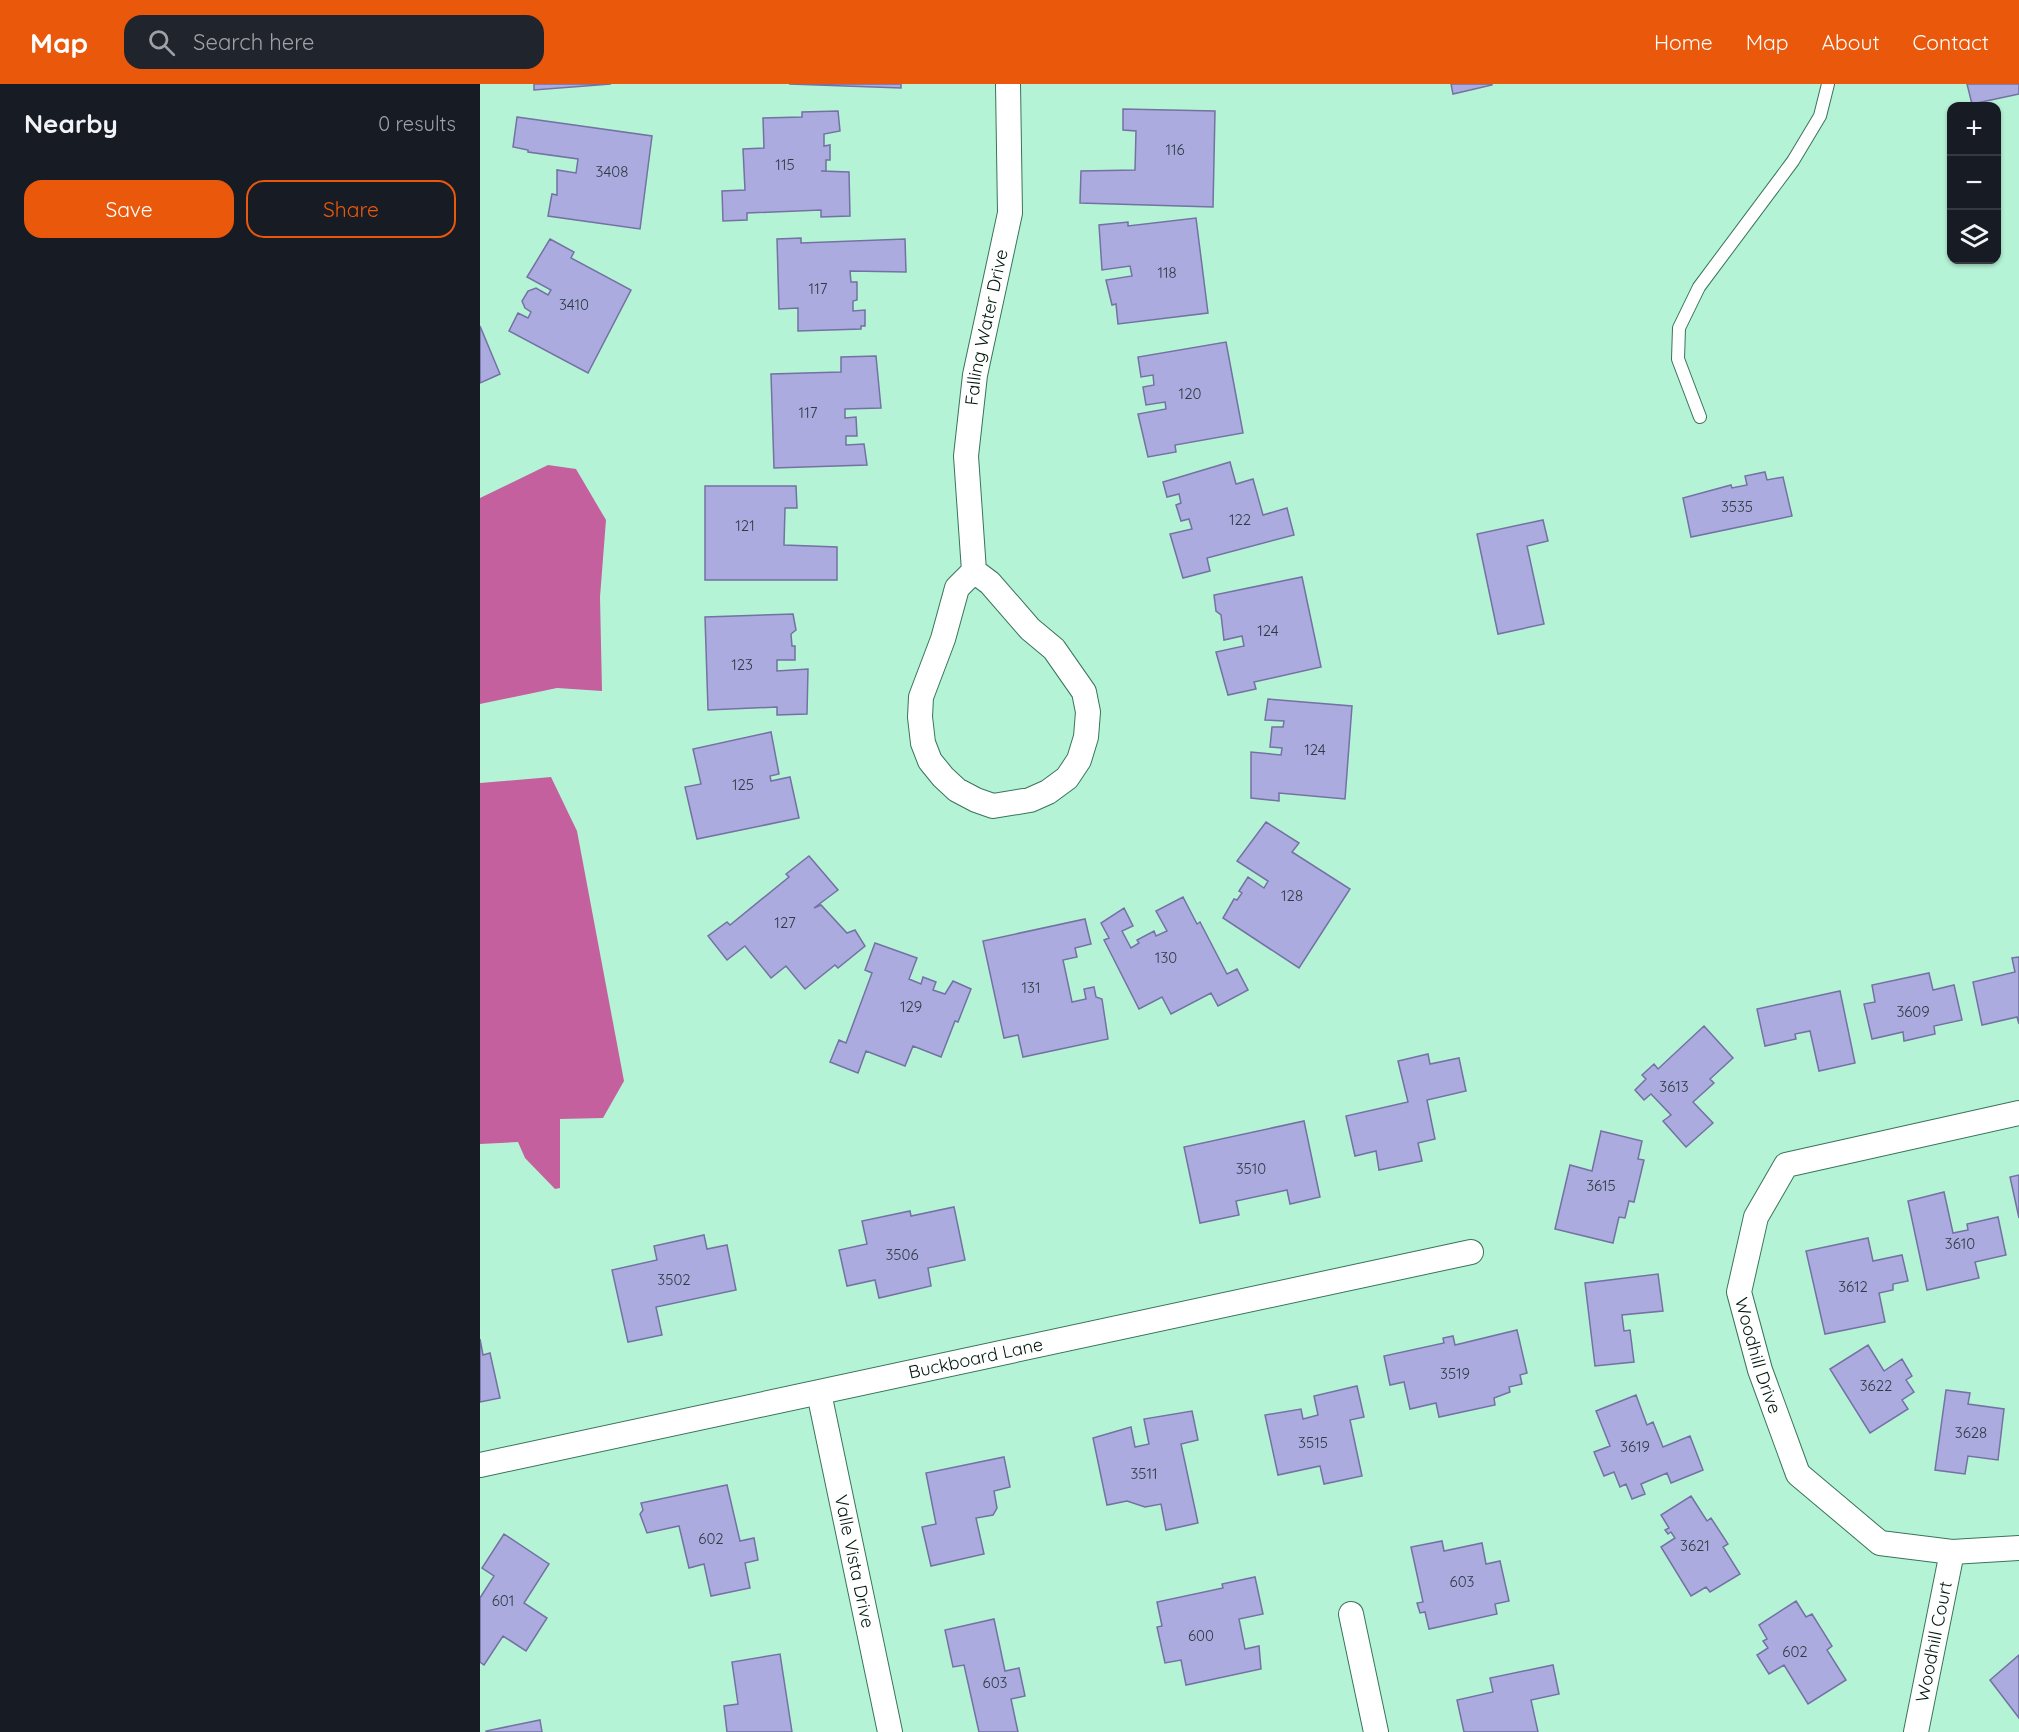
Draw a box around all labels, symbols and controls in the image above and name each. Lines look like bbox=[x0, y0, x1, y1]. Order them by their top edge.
search box bbox=[124, 15, 544, 69]
text: Map bbox=[30, 25, 88, 60]
icon: search bbox=[145, 26, 178, 59]
text: Search here bbox=[193, 28, 315, 56]
text: Home bbox=[1654, 29, 1713, 55]
text: Map bbox=[1746, 29, 1789, 55]
text: About bbox=[1822, 29, 1880, 55]
text: Contact bbox=[1913, 29, 1989, 55]
map controls bbox=[1947, 102, 2001, 264]
button: + bbox=[1947, 102, 2001, 156]
text: Nearby bbox=[24, 107, 118, 140]
text: 0 results bbox=[378, 111, 456, 136]
house number: 116 bbox=[1165, 140, 1185, 159]
house number: 115 bbox=[775, 155, 795, 174]
button: − bbox=[1947, 156, 2001, 210]
house number: 3408 bbox=[596, 162, 628, 181]
button: Save bbox=[24, 180, 234, 238]
button: Share bbox=[246, 180, 456, 238]
button: layers bbox=[1947, 210, 2001, 264]
street label: Falling Water Drive bbox=[960, 247, 1013, 407]
house number: 118 bbox=[1157, 263, 1177, 282]
house number: 117 bbox=[809, 279, 828, 298]
house number: 3410 bbox=[559, 295, 589, 314]
house number: 120 bbox=[1179, 384, 1201, 403]
house number: 117 bbox=[799, 403, 818, 422]
house number: 3535 bbox=[1721, 497, 1753, 516]
house number: 122 bbox=[1229, 510, 1251, 529]
house number: 121 bbox=[735, 516, 755, 535]
house number: 124 bbox=[1257, 621, 1279, 640]
house number: 123 bbox=[731, 655, 753, 674]
house number: 124 bbox=[1304, 740, 1326, 759]
house number: 125 bbox=[732, 775, 754, 794]
house number: 128 bbox=[1281, 886, 1303, 905]
house number: 127 bbox=[774, 913, 796, 932]
house number: 130 bbox=[1155, 948, 1177, 967]
house number: 131 bbox=[1022, 978, 1040, 997]
house number: 129 bbox=[900, 997, 922, 1016]
house number: 3609 bbox=[1896, 1002, 1930, 1021]
house number: 3613 bbox=[1659, 1077, 1689, 1096]
house number: 3510 bbox=[1236, 1159, 1266, 1178]
house number: 3615 bbox=[1586, 1176, 1616, 1195]
house number: 3610 bbox=[1945, 1234, 1975, 1253]
house number: 3506 bbox=[885, 1245, 919, 1264]
house number: 3502 bbox=[657, 1270, 691, 1289]
house number: 3612 bbox=[1838, 1277, 1868, 1296]
street label: Woodhill Drive bbox=[1730, 1295, 1787, 1417]
street label: Buckboard Lane bbox=[906, 1332, 1045, 1384]
house number: 3519 bbox=[1440, 1364, 1470, 1383]
house number: 3622 bbox=[1860, 1376, 1892, 1395]
house number: 3628 bbox=[1955, 1423, 1987, 1442]
house number: 3515 bbox=[1298, 1433, 1328, 1452]
house number: 3619 bbox=[1620, 1437, 1650, 1456]
house number: 3511 bbox=[1130, 1464, 1158, 1483]
street label: Valle Vista Drive bbox=[830, 1493, 880, 1630]
house number: 602 bbox=[698, 1529, 724, 1548]
house number: 3621 bbox=[1680, 1536, 1710, 1555]
house number: 603 bbox=[1450, 1572, 1475, 1591]
street label: Woodhill Court bbox=[1910, 1579, 1957, 1704]
house number: 601 bbox=[492, 1591, 514, 1610]
house number: 600 bbox=[1188, 1626, 1214, 1645]
house number: 602 bbox=[1782, 1642, 1808, 1661]
house number: 603 bbox=[983, 1673, 1008, 1692]

